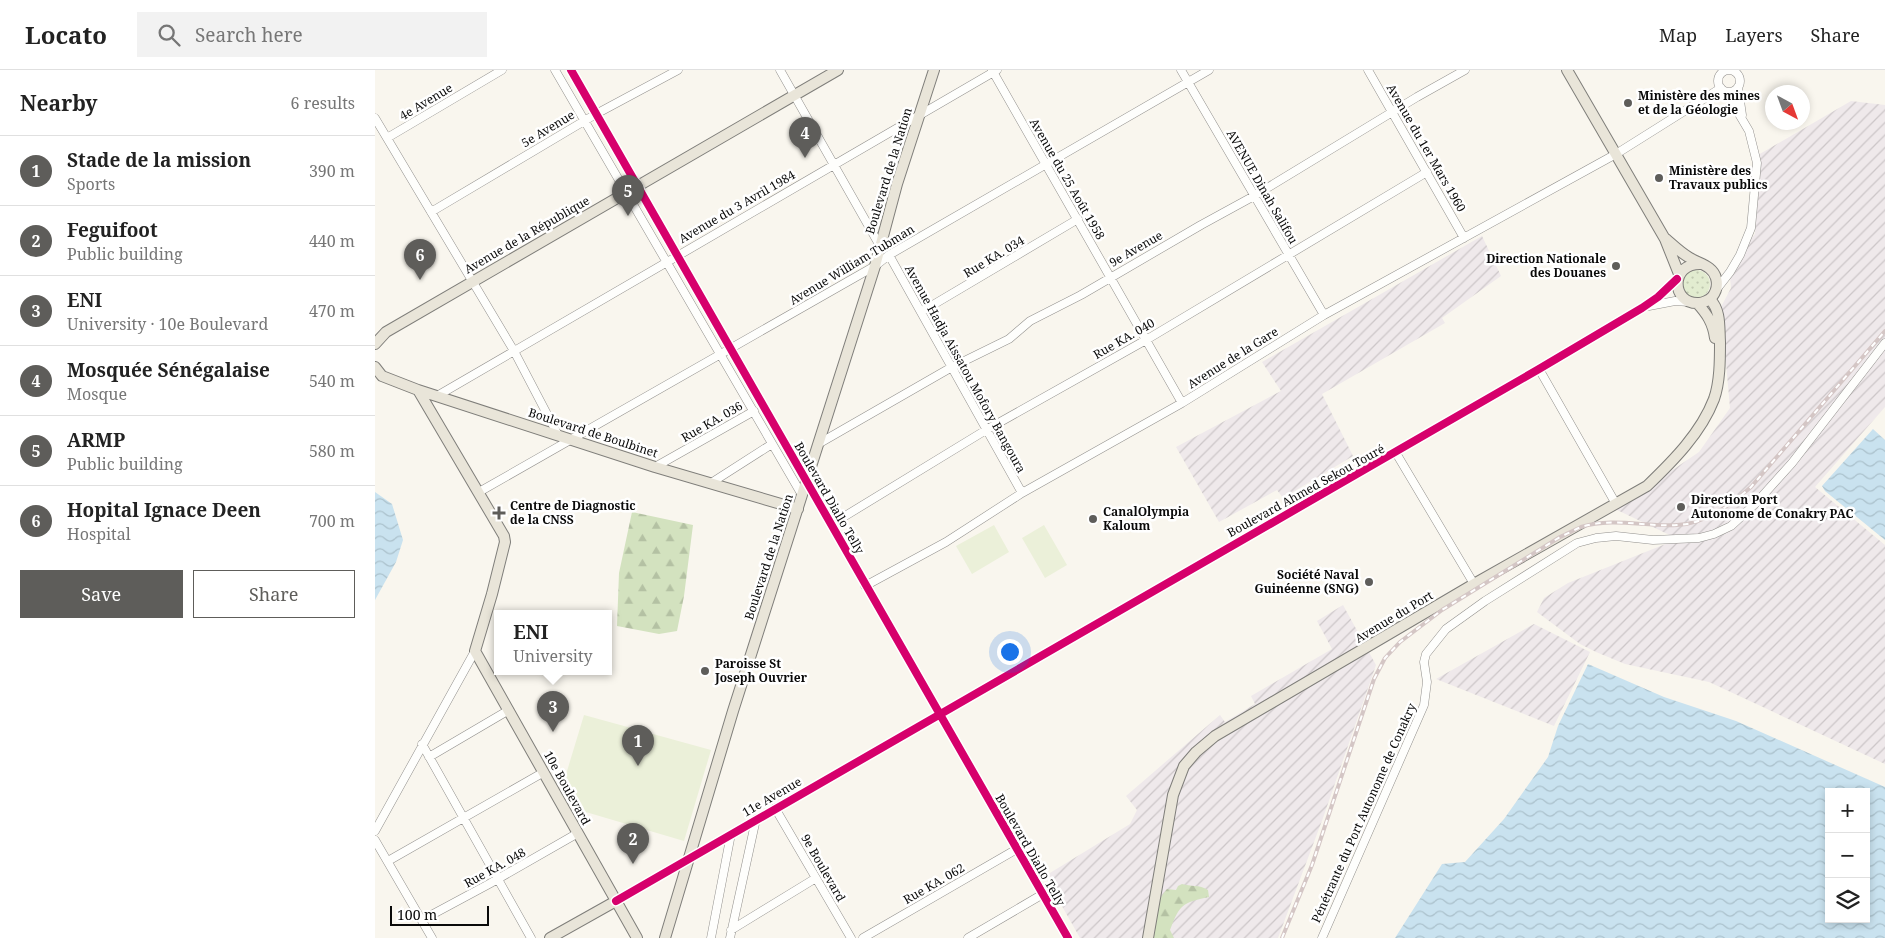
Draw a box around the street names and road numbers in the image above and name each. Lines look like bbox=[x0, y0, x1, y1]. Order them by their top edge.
street label: 4e Avenue bbox=[396, 79, 455, 124]
street label: Avenue du 1er Mars 1960 bbox=[1383, 81, 1470, 215]
street label: Boulevard de la Nation bbox=[861, 105, 916, 236]
street label: 5e Avenue bbox=[518, 106, 577, 151]
street label: Avenue du 25 Août 1958 bbox=[1026, 115, 1109, 243]
street label: AVENUE Dinah Salifou bbox=[1223, 127, 1302, 247]
street label: Avenue du 3 Avril 1984 bbox=[675, 166, 798, 247]
street label: Avenue de la République bbox=[461, 192, 593, 277]
street label: Avenue William Tubman bbox=[786, 220, 918, 309]
street label: 9e Avenue bbox=[1106, 226, 1166, 271]
street label: Rue KA. 034 bbox=[960, 232, 1028, 281]
street label: Avenue Hadja Aissatou Mofory Bangoura bbox=[901, 262, 1030, 476]
street label: Rue KA. 040 bbox=[1090, 314, 1158, 363]
street label: Avenue de la Gare bbox=[1184, 323, 1281, 392]
street label: Rue KA. 036 bbox=[678, 397, 746, 446]
street label: Boulevard de Boulbinet bbox=[526, 404, 660, 461]
street label: Boulevard Diallo Telly bbox=[790, 439, 869, 557]
street label: Boulevard Ahmed Sekou Touré bbox=[1224, 440, 1387, 541]
street label: Boulevard de la Nation bbox=[740, 491, 797, 622]
street label: Avenue du Port bbox=[1352, 587, 1436, 647]
street label: Pénétrante du Port Autonome de Conakry bbox=[1307, 700, 1420, 925]
street label: 10e Boulevard bbox=[540, 748, 595, 828]
street label: 11e Avenue bbox=[739, 773, 805, 820]
street label: Boulevard Diallo Telly bbox=[991, 791, 1070, 909]
street label: 9e Boulevard bbox=[797, 831, 850, 905]
street label: Rue KA. 048 bbox=[461, 843, 529, 892]
street label: Rue KA. 062 bbox=[900, 859, 968, 908]

